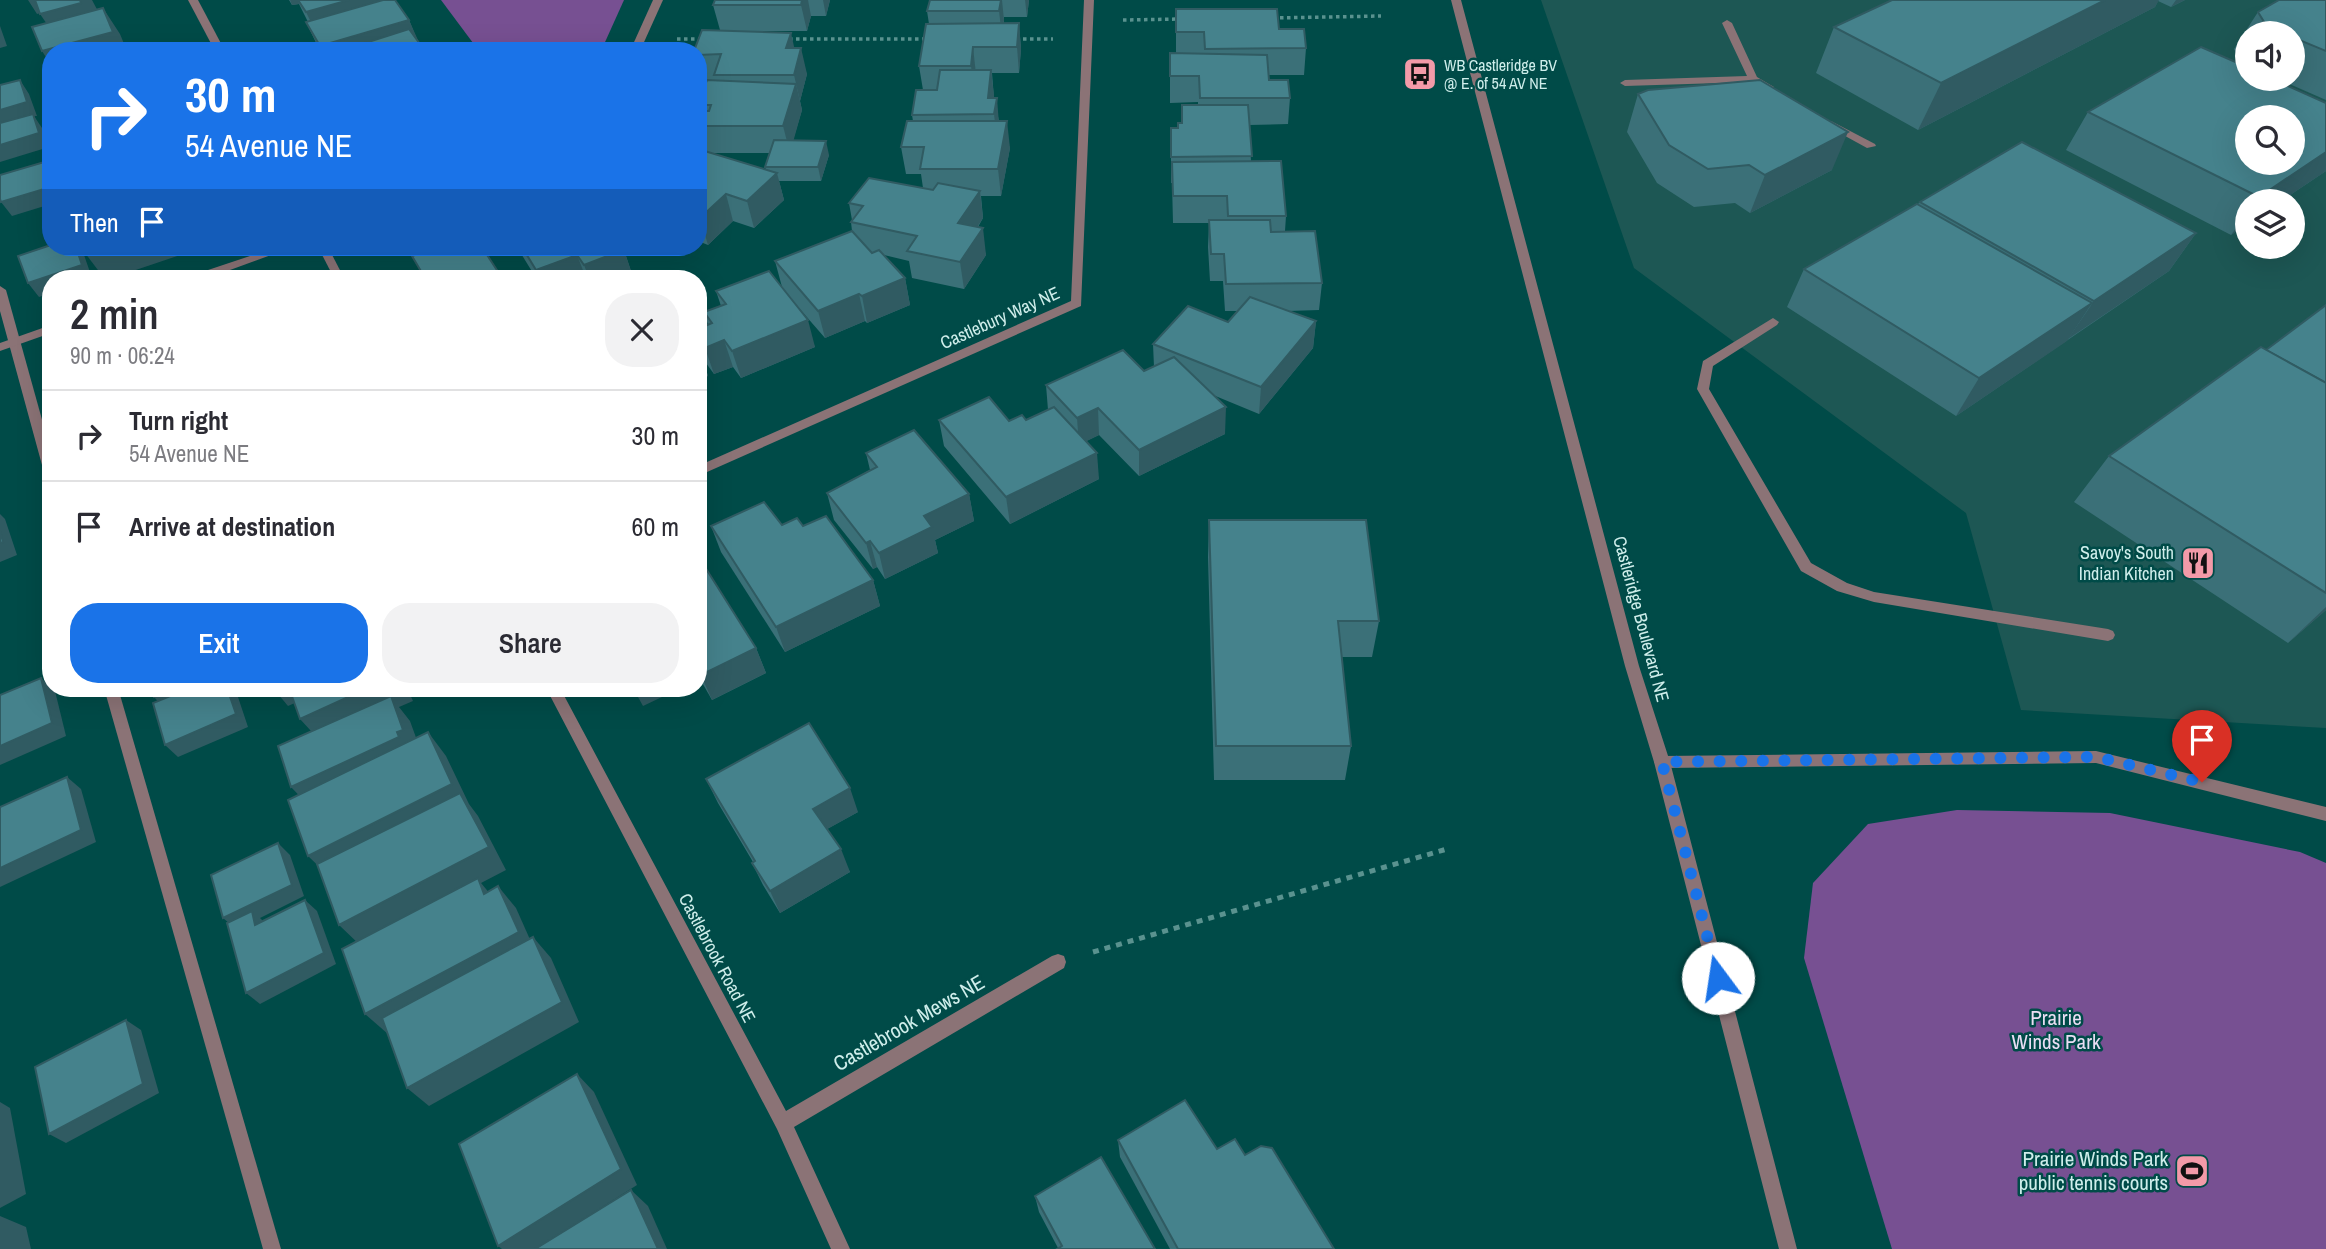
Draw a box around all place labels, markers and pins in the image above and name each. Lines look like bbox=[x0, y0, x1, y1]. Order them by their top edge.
place label: WB Castleridge BV @ E. of 54 AV NE bbox=[1444, 54, 1557, 94]
bus stop icon: WB Castleridge BV @ E. of 54 AV NE bbox=[1401, 55, 1439, 93]
place label: Savoy's South Indian Kitchen bbox=[2079, 540, 2174, 586]
restaurant icon: Savoy's South Indian Kitchen bbox=[2179, 544, 2217, 582]
pin bbox=[2172, 710, 2232, 782]
place label: Prairie Winds Park public tennis courts bbox=[2019, 1144, 2168, 1197]
sports icon: Prairie Winds Park public tennis courts bbox=[2173, 1152, 2211, 1190]

